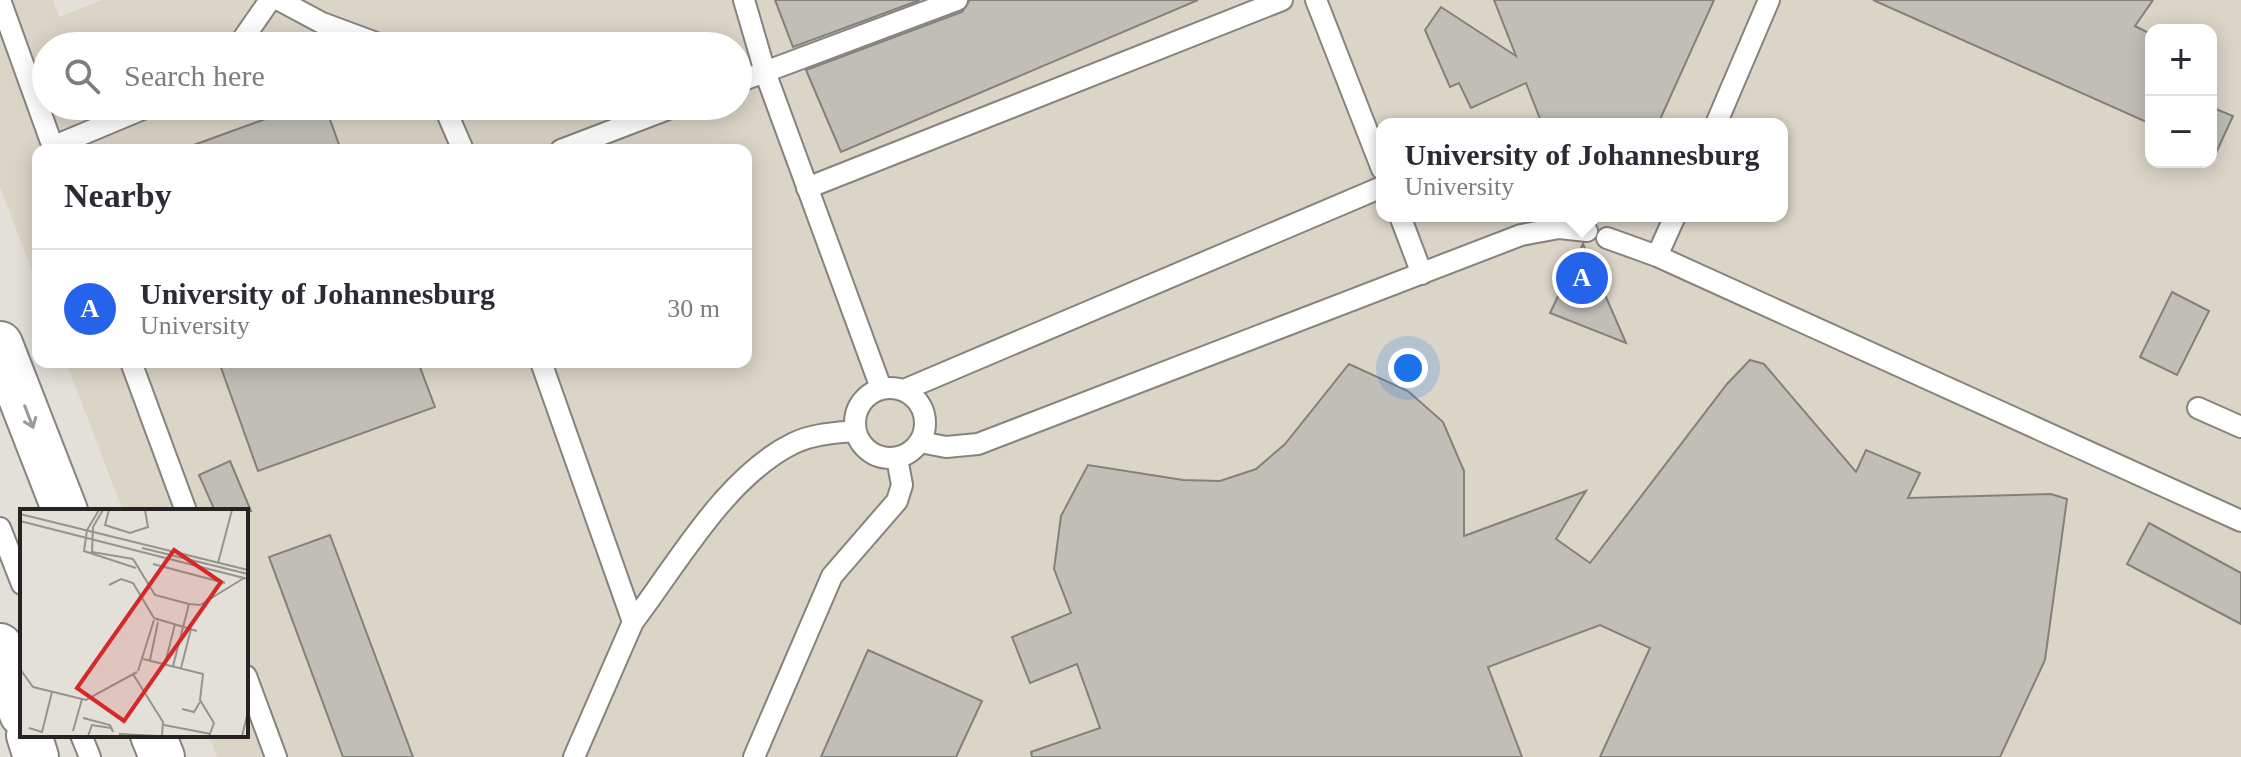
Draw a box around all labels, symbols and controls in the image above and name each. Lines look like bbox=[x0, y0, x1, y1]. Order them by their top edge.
map controls bbox=[2145, 24, 2217, 168]
button: + bbox=[2145, 24, 2217, 96]
search box bbox=[32, 32, 752, 120]
icon: search bbox=[60, 54, 104, 98]
text: Search here bbox=[124, 59, 265, 92]
button: − bbox=[2145, 96, 2217, 168]
popup bbox=[1376, 118, 1788, 222]
text: University of Johannesburg bbox=[1404, 138, 1760, 171]
text: University bbox=[1404, 172, 1514, 201]
text: Nearby bbox=[64, 177, 172, 214]
pin: A bbox=[1556, 248, 1608, 308]
text: University of Johannesburg bbox=[140, 277, 495, 310]
text: A bbox=[81, 294, 99, 323]
text: 30 m bbox=[667, 294, 720, 323]
text: University bbox=[140, 311, 250, 340]
your location bbox=[1388, 348, 1428, 388]
one-way arrow bbox=[22, 404, 37, 429]
inset map bbox=[20, 509, 248, 737]

